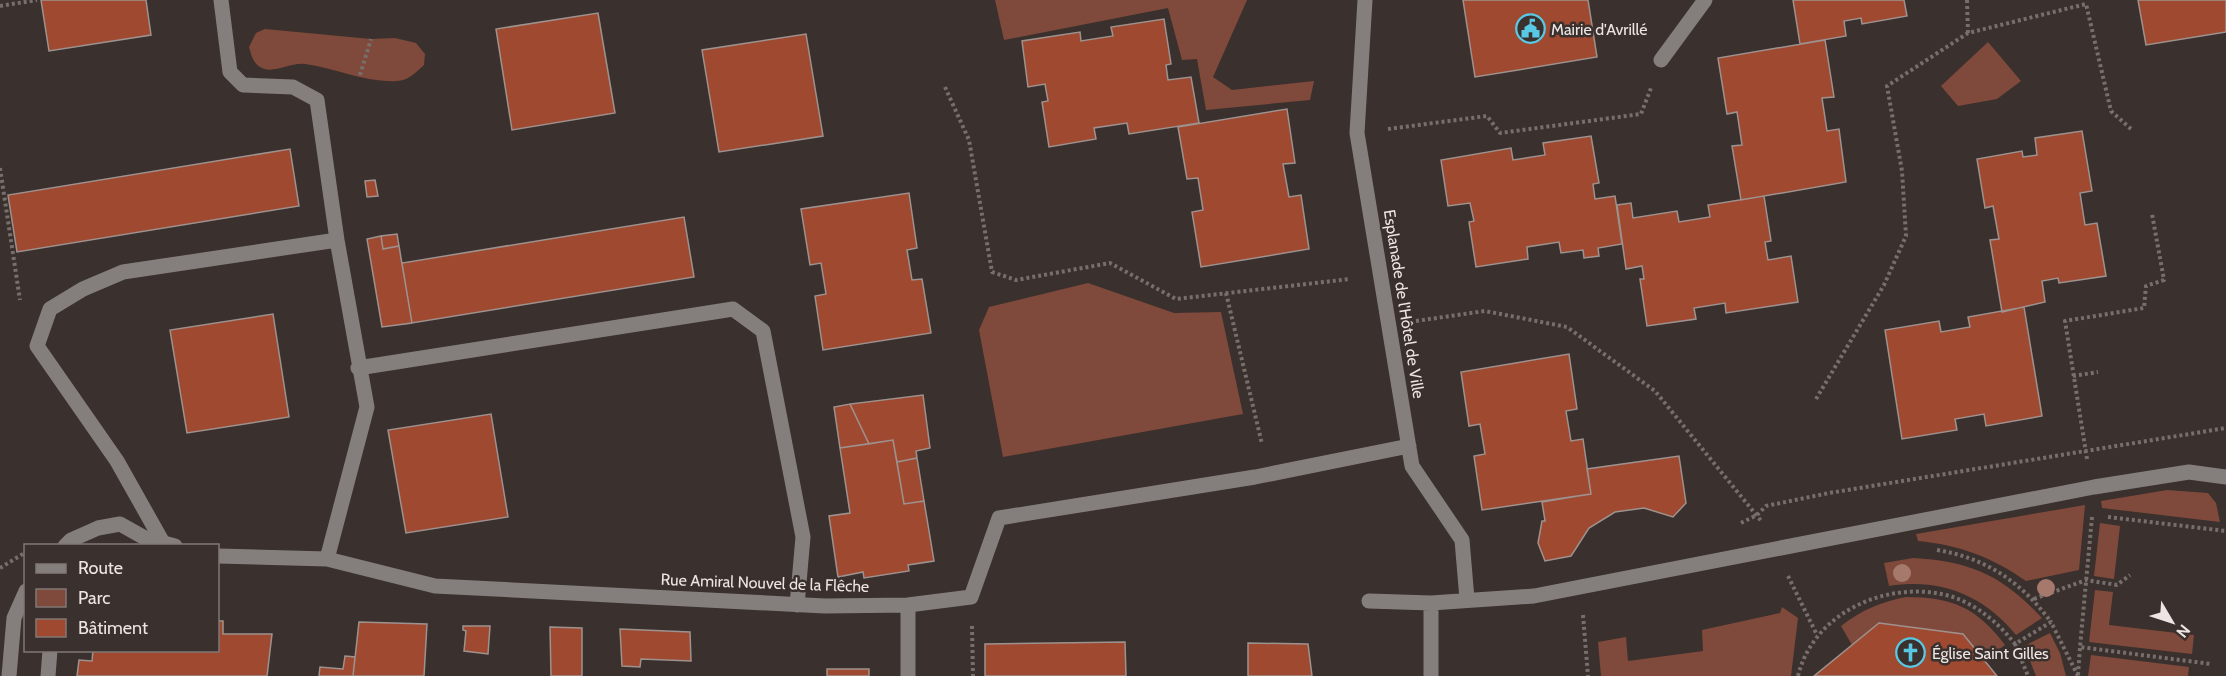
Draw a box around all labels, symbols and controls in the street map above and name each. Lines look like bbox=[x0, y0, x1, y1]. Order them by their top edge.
public building icon: Mairie d'Avrillé bbox=[1514, 13, 1546, 45]
place label: Mairie d'Avrillé bbox=[1551, 20, 1647, 39]
street label: Esplanade de l'Hôtel de Ville bbox=[1380, 208, 1428, 400]
legend bbox=[24, 544, 219, 652]
text: Route bbox=[78, 557, 123, 579]
street label: Rue Amiral Nouvel de la Flêche bbox=[660, 570, 870, 596]
text: Parc bbox=[78, 587, 110, 609]
north arrow bbox=[2142, 592, 2202, 652]
text: Bâtiment bbox=[78, 617, 148, 639]
text: N bbox=[2172, 621, 2194, 641]
church icon: Église Saint Gilles bbox=[1895, 637, 1927, 669]
place label: Église Saint Gilles bbox=[1932, 644, 2049, 663]

